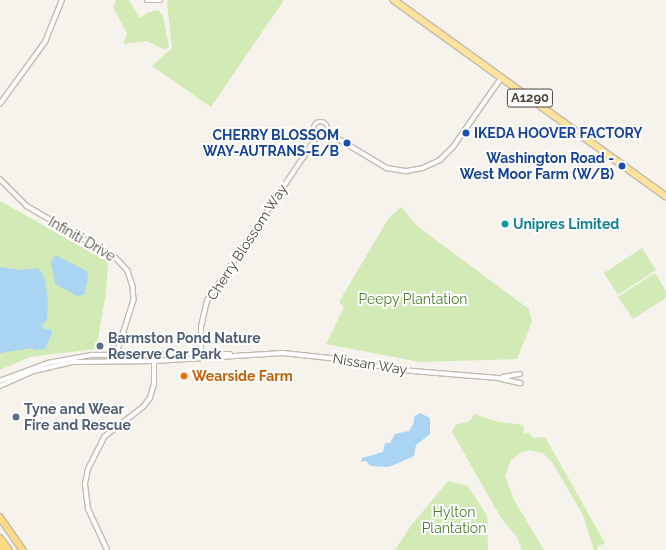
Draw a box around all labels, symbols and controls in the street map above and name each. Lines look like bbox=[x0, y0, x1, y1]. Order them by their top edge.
road number: A1290 bbox=[506, 87, 554, 109]
place label: IKEDA HOOVER FACTORY bbox=[474, 125, 643, 141]
place label: CHERRY BLOSSOM WAY-AUTRANS-E/B bbox=[203, 127, 339, 160]
marker: IKEDA HOOVER FACTORY bbox=[461, 128, 471, 138]
marker: CHERRY BLOSSOM WAY-AUTRANS-E/B bbox=[342, 138, 352, 148]
place label: Washington Road - West Moor Farm (W/B) bbox=[459, 150, 614, 182]
marker: Washington Road - West Moor Farm (W/B) bbox=[617, 161, 627, 171]
street label: Cherry Blossom Way bbox=[203, 181, 291, 303]
street label: Infiniti Drive bbox=[46, 213, 118, 265]
place label: Unipres Limited bbox=[513, 216, 619, 232]
marker: Unipres Limited bbox=[500, 219, 510, 229]
park label: Peepy Plantation bbox=[358, 291, 468, 307]
place label: Barmston Pond Nature Reserve Car Park bbox=[108, 330, 261, 362]
marker: Barmston Pond Nature Reserve Car Park bbox=[95, 341, 105, 351]
street label: Nissan Way bbox=[331, 350, 409, 378]
place label: Wearside Farm bbox=[192, 368, 293, 384]
marker: Wearside Farm bbox=[179, 371, 189, 381]
place label: Tyne and Wear Fire and Rescue bbox=[24, 401, 131, 434]
marker: Tyne and Wear Fire and Rescue bbox=[11, 412, 21, 422]
park label: Hylton Plantation bbox=[422, 504, 486, 536]

